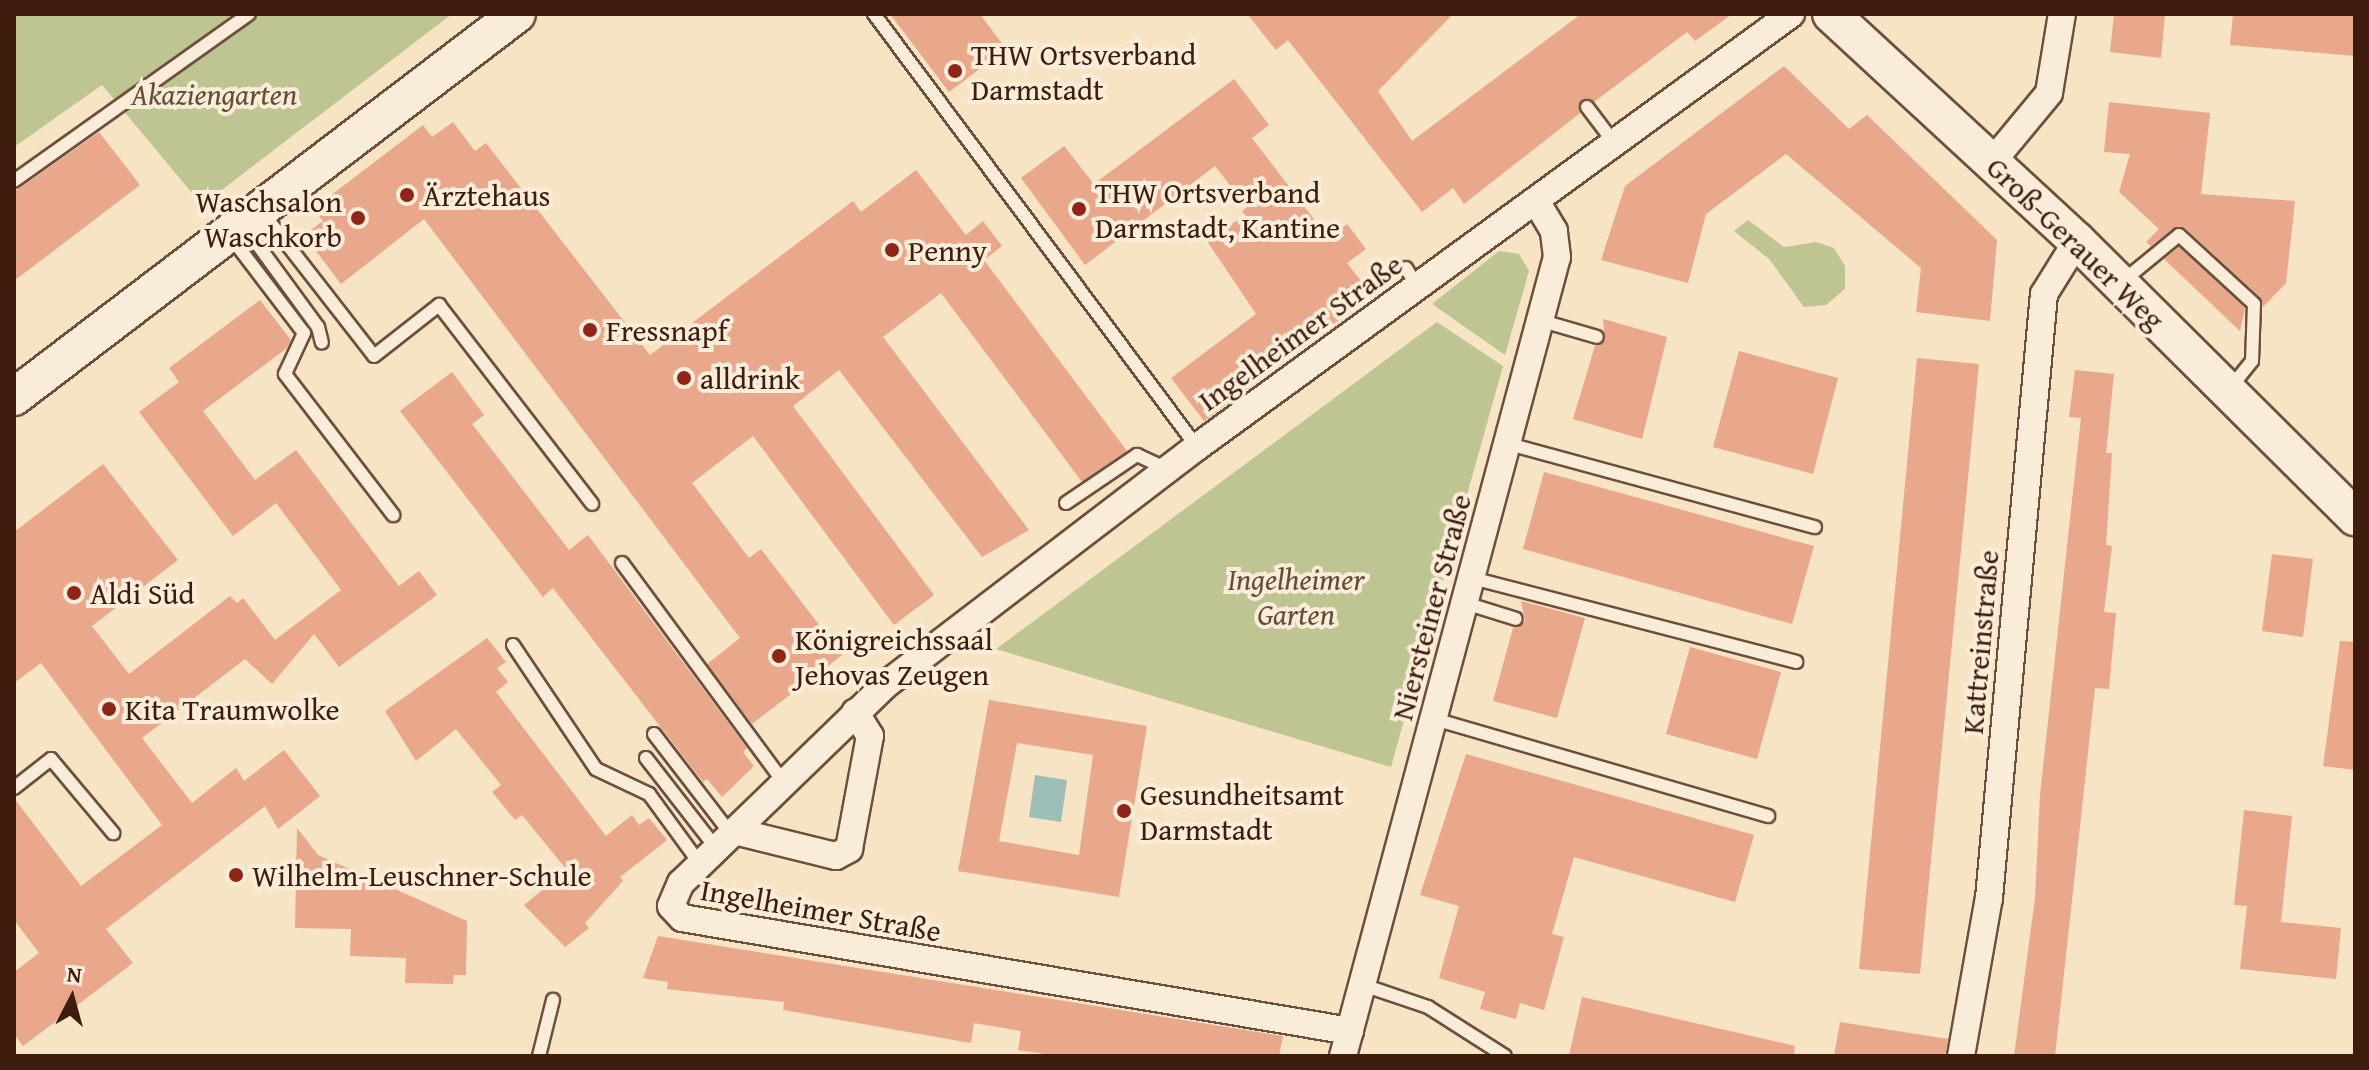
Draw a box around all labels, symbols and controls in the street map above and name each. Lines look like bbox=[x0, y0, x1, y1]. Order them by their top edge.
place label: THW Ortsverband Darmstadt bbox=[971, 36, 1196, 106]
marker: THW Ortsverband Darmstadt bbox=[946, 62, 964, 80]
park label: Akaziengarten bbox=[131, 76, 297, 112]
street label: Groß-Gerauer Weg bbox=[1980, 149, 2172, 337]
place label: THW Ortsverband Darmstadt, Kantine bbox=[1095, 174, 1340, 244]
place label: Ärztehaus bbox=[423, 177, 551, 213]
place label: Waschsalon Waschkorb bbox=[195, 183, 342, 254]
marker: Ärztehaus bbox=[398, 186, 416, 204]
marker: THW Ortsverband Darmstadt, Kantine bbox=[1070, 200, 1088, 218]
marker: Waschsalon Waschkorb bbox=[349, 209, 367, 227]
place label: Penny bbox=[908, 232, 987, 268]
marker: Penny bbox=[883, 241, 901, 259]
street label: Ingelheimer Straße bbox=[1191, 246, 1409, 418]
place label: Fressnapf bbox=[606, 312, 727, 348]
marker: Fressnapf bbox=[581, 321, 599, 339]
place label: alldrink bbox=[700, 360, 800, 396]
marker: alldrink bbox=[675, 369, 693, 387]
street label: Niersteiner Straße bbox=[1384, 490, 1478, 724]
street label: Kattreinstraße bbox=[1954, 548, 2006, 736]
park label: Ingelheimer Garten bbox=[1227, 561, 1365, 632]
place label: Aldi Süd bbox=[90, 575, 195, 611]
marker: Aldi Süd bbox=[65, 584, 83, 602]
place label: Königreichssaal Jehovas Zeugen bbox=[795, 621, 993, 692]
marker: Königreichssaal Jehovas Zeugen bbox=[770, 647, 788, 665]
place label: Kita Traumwolke bbox=[125, 691, 340, 727]
marker: Kita Traumwolke bbox=[100, 700, 118, 718]
place label: Gesundheitsamt Darmstadt bbox=[1140, 776, 1344, 846]
marker: Gesundheitsamt Darmstadt bbox=[1115, 802, 1133, 820]
place label: Wilhelm-Leuschner-Schule bbox=[252, 857, 592, 893]
marker: Wilhelm-Leuschner-Schule bbox=[227, 866, 245, 884]
street label: Ingelheimer Straße bbox=[698, 871, 944, 949]
text: N bbox=[66, 957, 84, 991]
north arrow bbox=[32, 958, 112, 1038]

